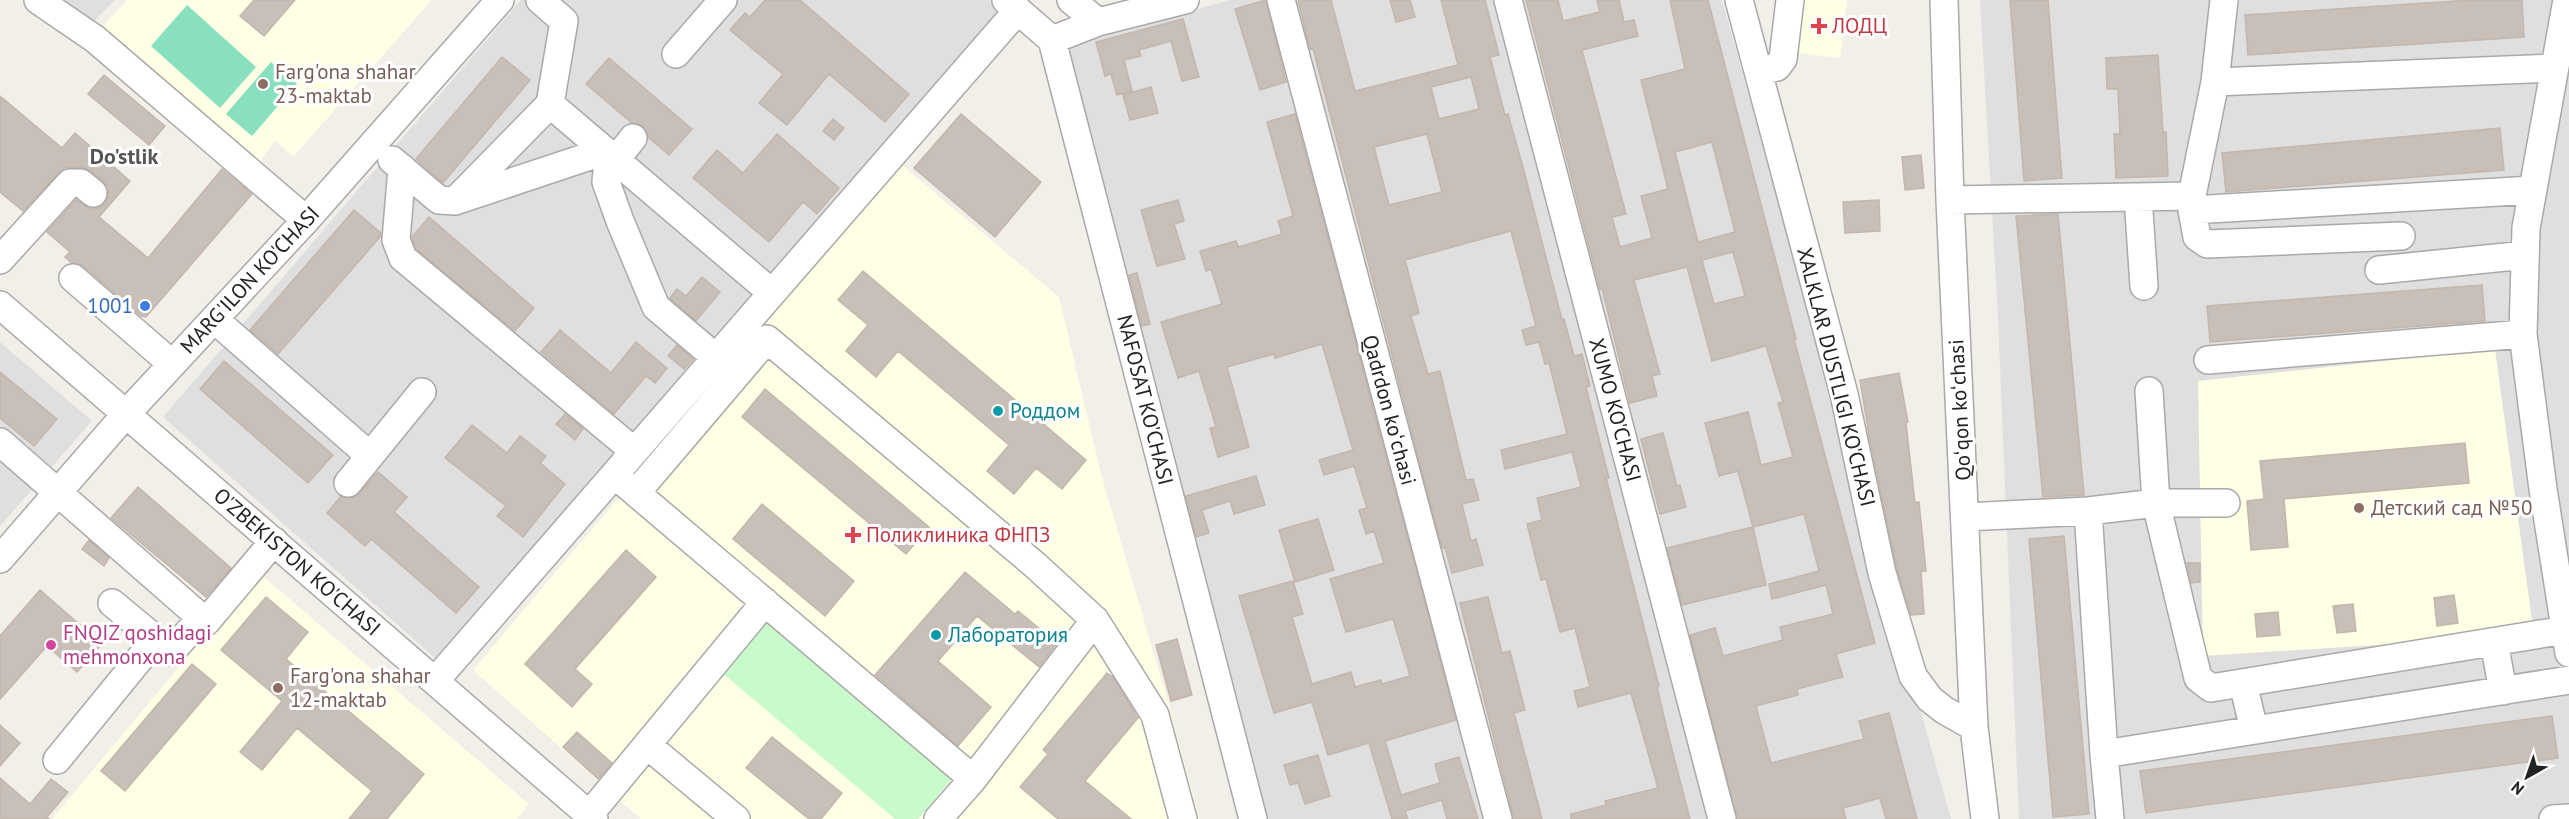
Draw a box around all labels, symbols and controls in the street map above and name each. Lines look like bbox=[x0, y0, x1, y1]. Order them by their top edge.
place label: ЛОДЦ bbox=[1831, 12, 1887, 39]
marker: ЛОДЦ bbox=[1810, 17, 1828, 35]
place label: Farg'ona shahar 23-maktab bbox=[275, 58, 416, 109]
marker: Farg'ona shahar 23-maktab bbox=[256, 77, 270, 91]
district label: Do'stlik bbox=[90, 142, 158, 170]
street label: MARG'ILON KO'CHASI bbox=[174, 200, 325, 359]
street label: XALKLAR DUSTLIGI KO'CHASI bbox=[1791, 244, 1882, 509]
place label: 1001 bbox=[87, 292, 133, 319]
marker: 1001 bbox=[138, 299, 152, 313]
street label: NAFOSAT KO'CHASI bbox=[1111, 312, 1180, 488]
street label: Qadrdon koʻchasi bbox=[1356, 332, 1423, 488]
street label: XUMO KO'CHASI bbox=[1583, 335, 1648, 485]
street label: Qoʻqon koʻchasi bbox=[1942, 339, 1977, 481]
place label: Роддом bbox=[1010, 397, 1080, 424]
marker: Роддом bbox=[991, 404, 1005, 418]
street label: O'ZBEKISTON KO'CHASI bbox=[208, 482, 386, 642]
place label: Детский сад №50 bbox=[2371, 494, 2533, 521]
marker: Детский сад №50 bbox=[2352, 501, 2366, 515]
place label: Поликлиника ФНПЗ bbox=[866, 521, 1050, 548]
marker: Поликлиника ФНПЗ bbox=[844, 526, 862, 544]
place label: FNQIZ qoshidagi mehmonxona bbox=[63, 619, 212, 670]
place label: Лаборатория bbox=[947, 621, 1068, 648]
marker: Лаборатория bbox=[929, 628, 943, 642]
marker: FNQIZ qoshidagi mehmonxona bbox=[44, 638, 58, 652]
place label: Farg'ona shahar 12-maktab bbox=[290, 662, 431, 713]
marker: Farg'ona shahar 12-maktab bbox=[271, 681, 285, 695]
north arrow bbox=[2497, 747, 2557, 807]
text: N bbox=[2507, 777, 2528, 800]

